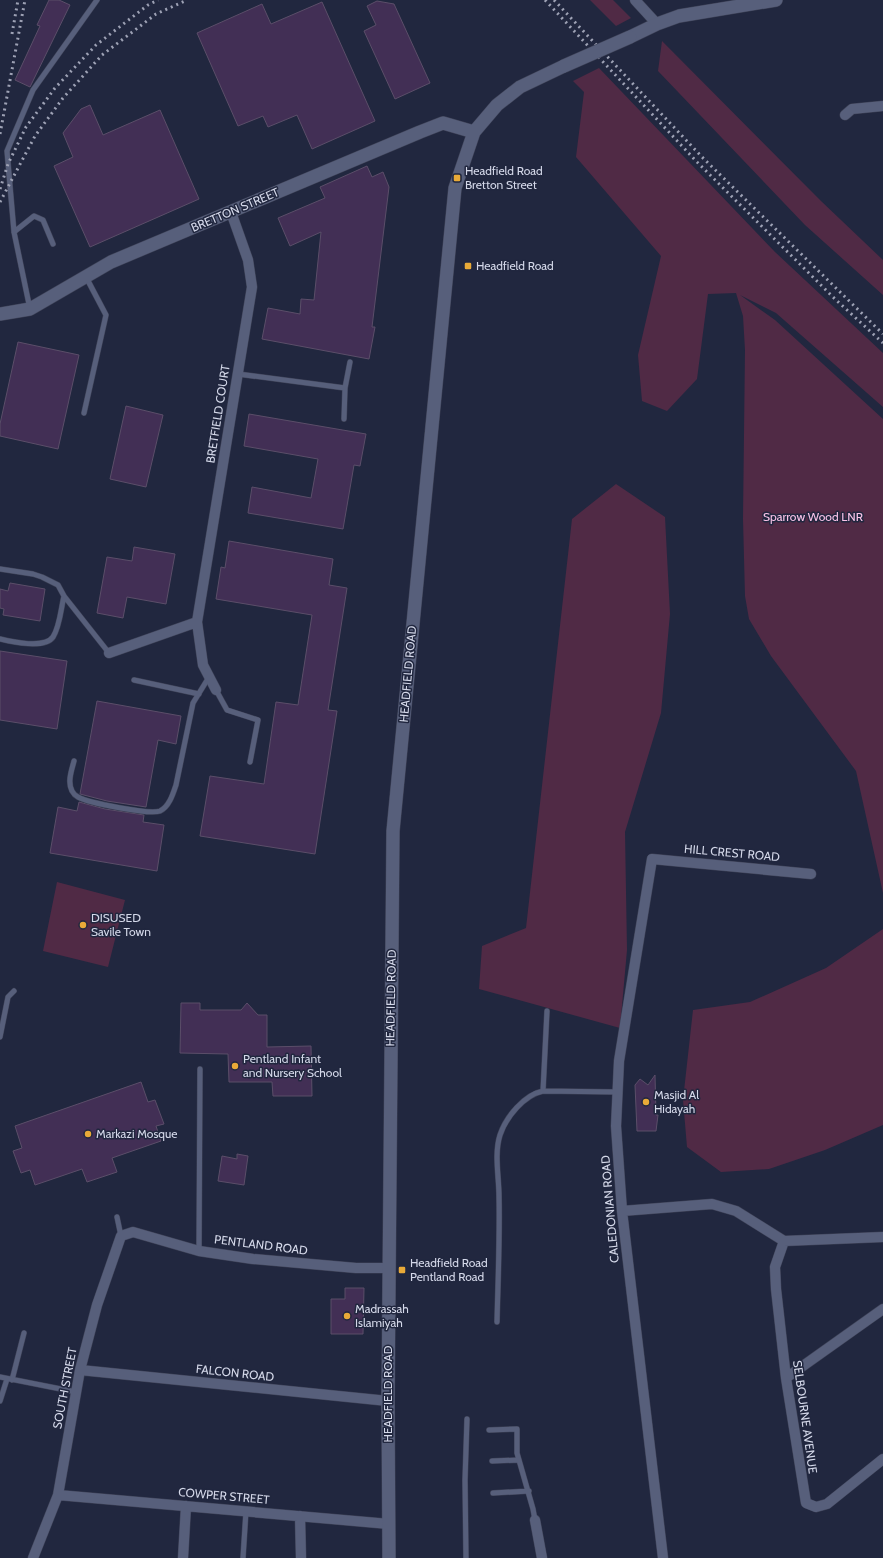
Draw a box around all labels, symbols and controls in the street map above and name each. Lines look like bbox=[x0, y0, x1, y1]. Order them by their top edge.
place label: Headfield Road Bretton Street bbox=[465, 163, 543, 192]
marker: Headfield Road Bretton Street bbox=[452, 173, 462, 183]
street label: BRETTON STREET bbox=[188, 184, 282, 235]
place label: Headfield Road bbox=[476, 258, 554, 273]
marker: Headfield Road bbox=[463, 261, 473, 271]
street label: BRETFIELD COURT bbox=[202, 363, 233, 464]
park label: Sparrow Wood LNR bbox=[763, 509, 864, 524]
street label: HEADFIELD ROAD bbox=[396, 625, 419, 723]
street label: HILL CREST ROAD bbox=[684, 841, 781, 864]
place label: DISUSED Savile Town bbox=[91, 910, 151, 939]
marker: DISUSED Savile Town bbox=[78, 920, 88, 930]
street label: HEADFIELD ROAD bbox=[382, 949, 399, 1047]
place label: Pentland Infant and Nursery School bbox=[243, 1051, 342, 1080]
marker: Pentland Infant and Nursery School bbox=[230, 1061, 240, 1071]
place label: Masjid Al Hidayah bbox=[654, 1087, 699, 1116]
marker: Masjid Al Hidayah bbox=[641, 1097, 651, 1107]
place label: Markazi Mosque bbox=[96, 1126, 177, 1141]
marker: Markazi Mosque bbox=[83, 1129, 93, 1139]
street label: CALEDONIAN ROAD bbox=[597, 1154, 622, 1263]
street label: PENTLAND ROAD bbox=[213, 1231, 309, 1258]
place label: Headfield Road Pentland Road bbox=[410, 1255, 488, 1284]
marker: Headfield Road Pentland Road bbox=[397, 1265, 407, 1275]
place label: Madrassah Islamiyah bbox=[355, 1301, 409, 1330]
marker: Madrassah Islamiyah bbox=[342, 1311, 352, 1321]
street label: SOUTH STREET bbox=[49, 1345, 80, 1430]
street label: HEADFIELD ROAD bbox=[380, 1345, 395, 1443]
street label: SELBOURNE AVENUE bbox=[790, 1359, 821, 1475]
street label: FALCON ROAD bbox=[195, 1361, 275, 1384]
street label: COWPER STREET bbox=[178, 1484, 271, 1507]

